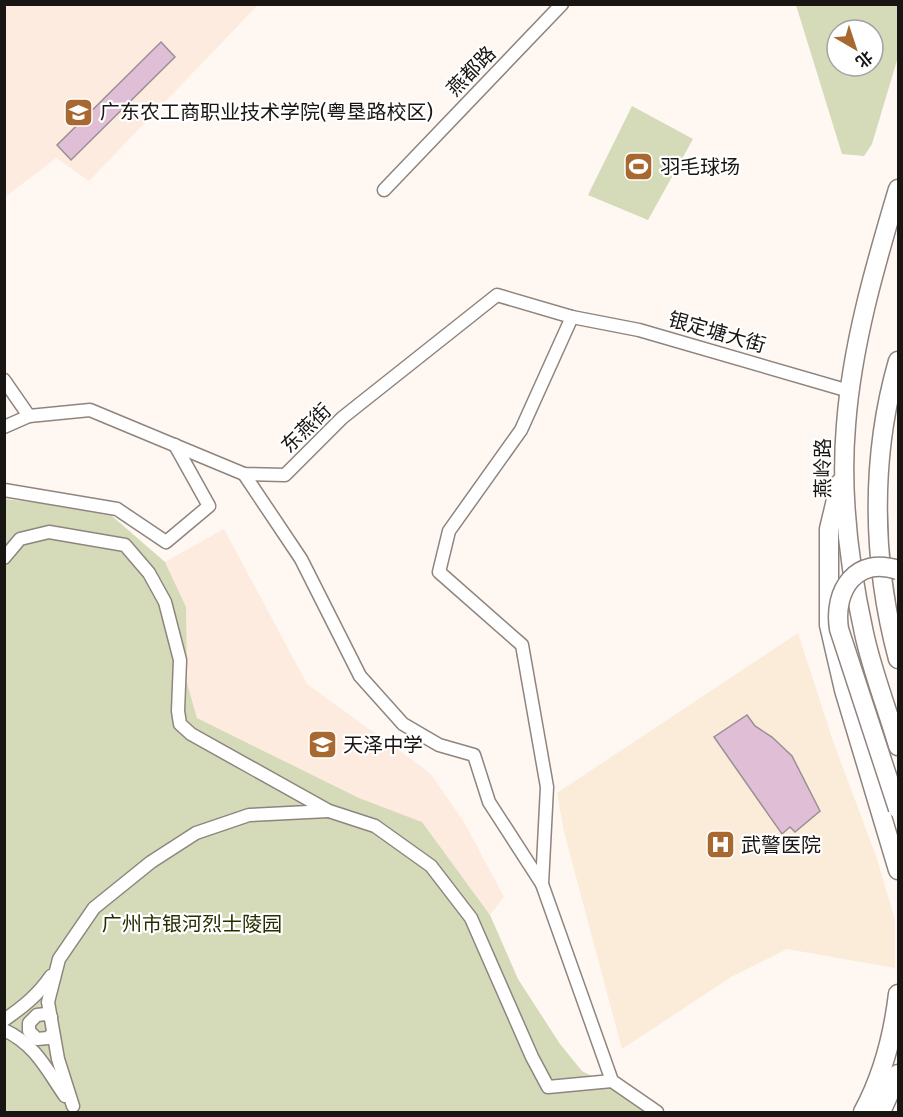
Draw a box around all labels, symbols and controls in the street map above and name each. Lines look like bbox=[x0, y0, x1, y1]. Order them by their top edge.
north arrow bbox=[825, 18, 885, 78]
street label: 燕都路 bbox=[442, 41, 500, 101]
text: 北 bbox=[852, 47, 876, 72]
school or university icon: 广东农工商职业技术学院(粤垦路校区) bbox=[63, 96, 95, 128]
place label: 广东农工商职业技术学院(粤垦路校区) bbox=[100, 100, 433, 124]
sports icon: 羽毛球场 bbox=[623, 151, 655, 183]
place label: 羽毛球场 bbox=[660, 155, 740, 179]
street label: 银定塘大街 bbox=[666, 307, 768, 357]
street label: 东燕街 bbox=[276, 399, 336, 457]
street label: 燕岭路 bbox=[811, 438, 835, 498]
school or university icon: 天泽中学 bbox=[306, 729, 338, 761]
place label: 天泽中学 bbox=[343, 733, 423, 757]
hospital icon: 武警医院 bbox=[704, 829, 736, 861]
place label: 武警医院 bbox=[741, 833, 821, 857]
park label: 广州市银河烈士陵园 bbox=[102, 912, 282, 936]

